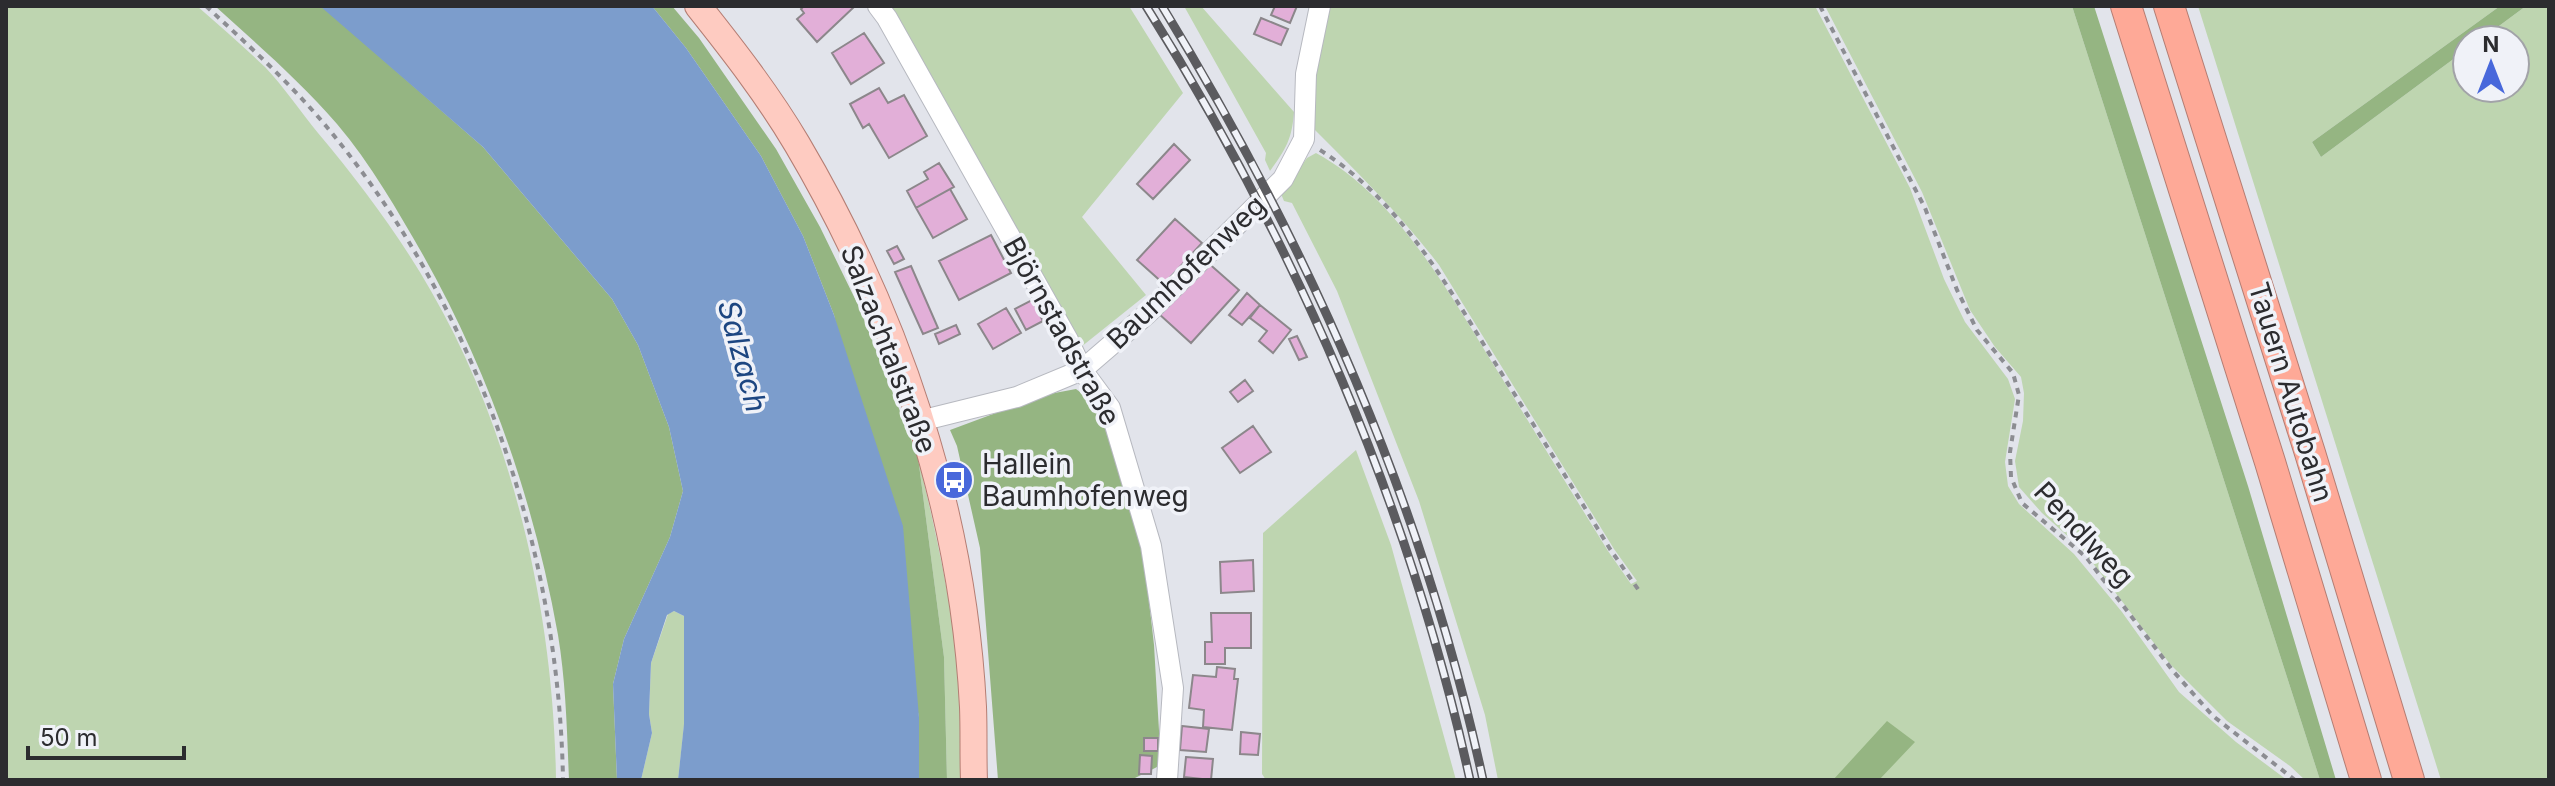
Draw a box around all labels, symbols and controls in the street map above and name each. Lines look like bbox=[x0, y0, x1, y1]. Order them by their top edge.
north arrow bbox=[2451, 24, 2531, 104]
text: N bbox=[2483, 31, 2499, 57]
street label: Baumhofenweg bbox=[1100, 188, 1272, 356]
street label: Björnstadstraße bbox=[996, 231, 1128, 431]
street label: Salzachtalstraße bbox=[834, 240, 944, 458]
street label: Tauern Autobahn bbox=[2241, 278, 2341, 506]
water label: Salzach bbox=[711, 296, 775, 416]
place label: Hallein Baumhofenweg bbox=[982, 447, 1189, 513]
bus stop icon: Hallein Baumhofenweg bbox=[933, 459, 975, 501]
street label: Pendlweg bbox=[2027, 475, 2141, 593]
scale bar bbox=[28, 710, 184, 760]
text: 50 m bbox=[40, 723, 98, 752]

